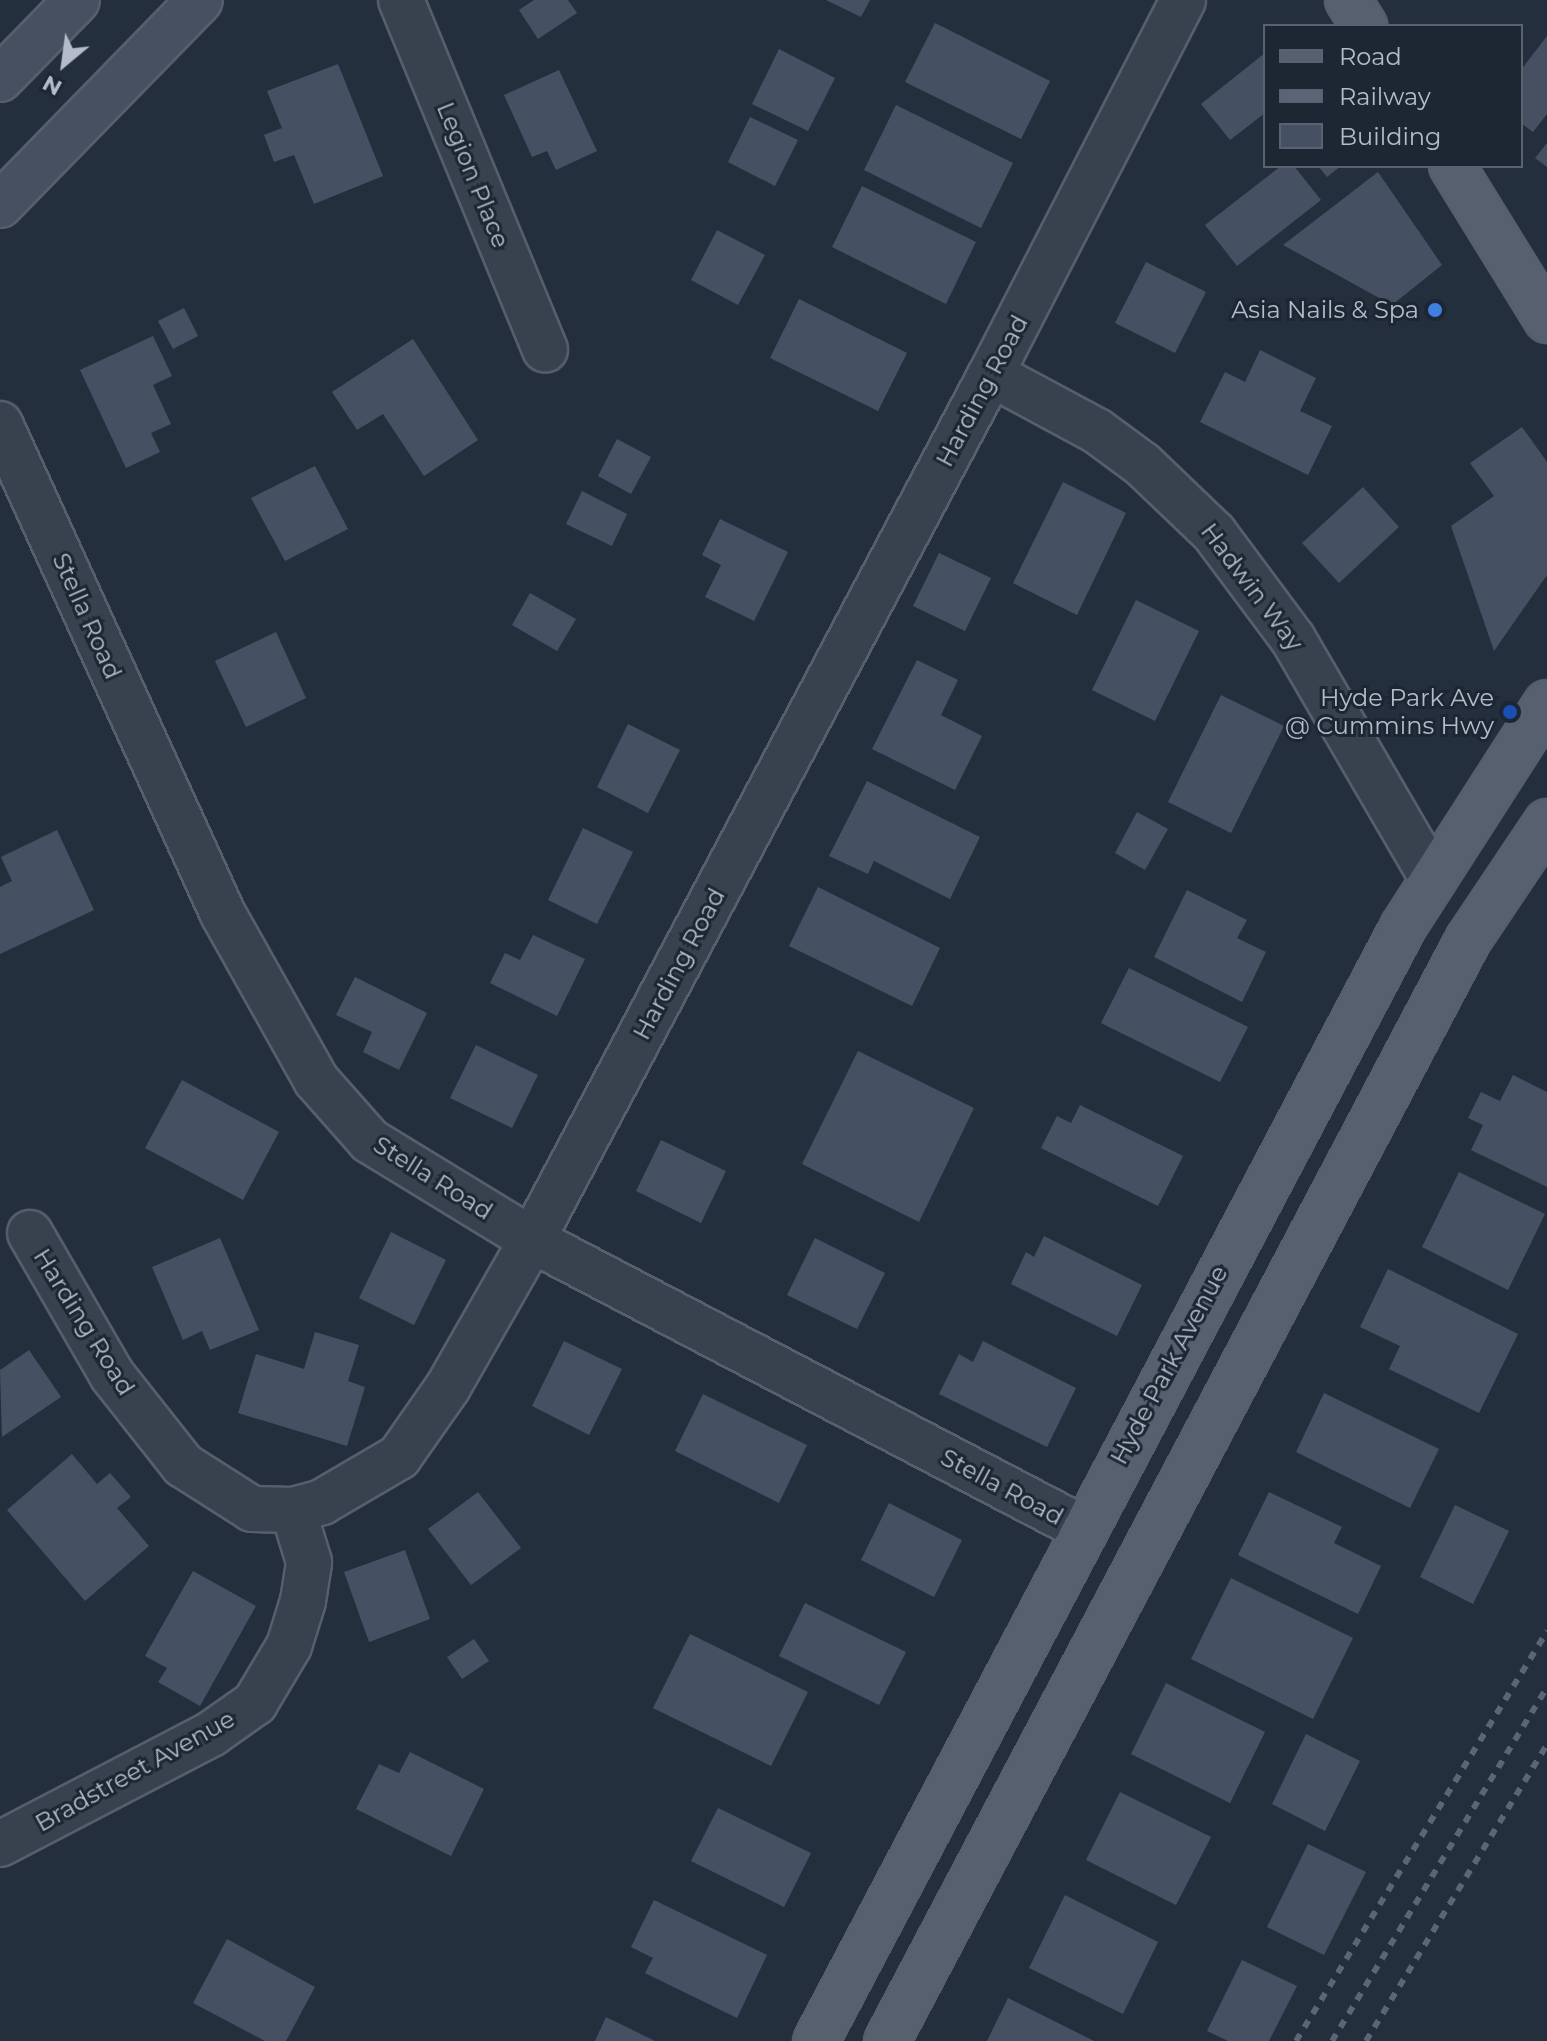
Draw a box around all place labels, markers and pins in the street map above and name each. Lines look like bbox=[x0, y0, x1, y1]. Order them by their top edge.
place label: Asia Nails & Spa bbox=[1231, 296, 1419, 324]
marker: Asia Nails & Spa bbox=[1426, 301, 1444, 319]
place label: Hyde Park Ave @ Cummins Hwy bbox=[1285, 684, 1494, 740]
marker: Hyde Park Ave @ Cummins Hwy bbox=[1501, 703, 1519, 721]

